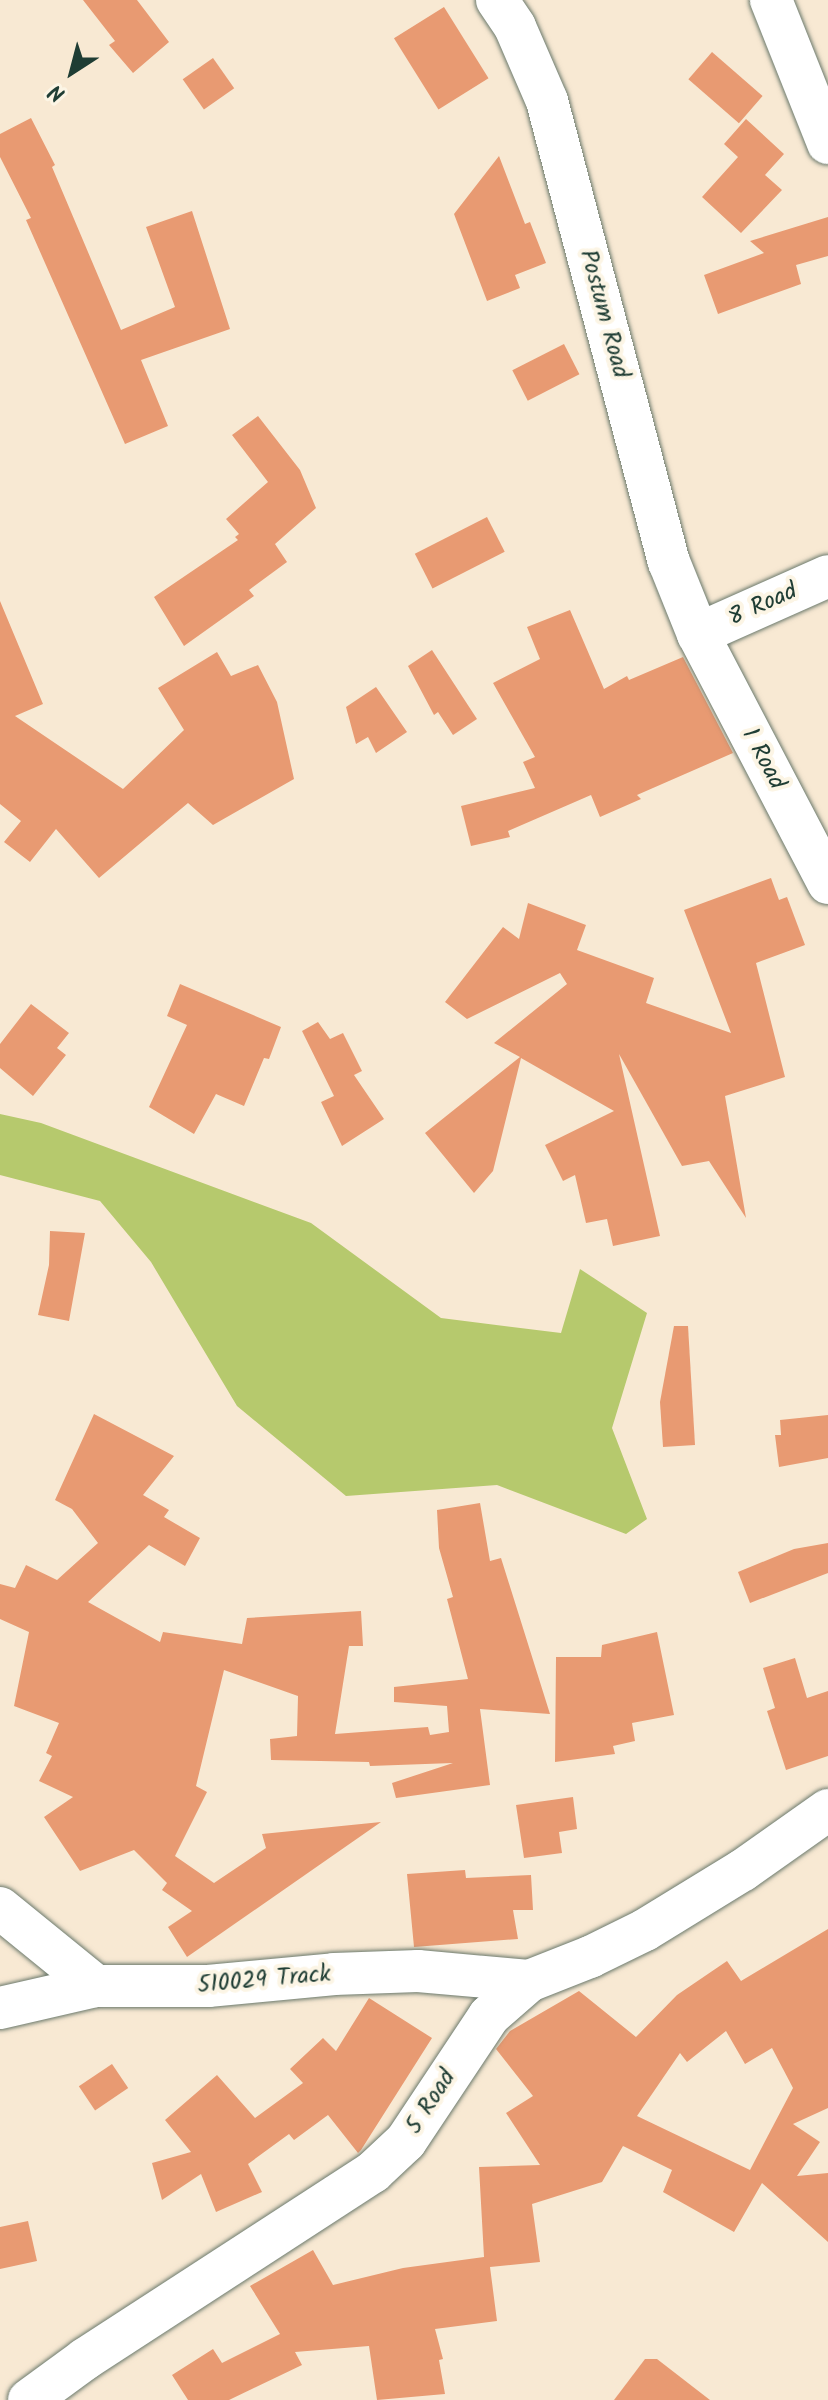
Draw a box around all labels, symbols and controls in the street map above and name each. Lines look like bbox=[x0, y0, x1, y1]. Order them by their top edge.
north arrow bbox=[32, 32, 112, 112]
text: N bbox=[42, 74, 74, 110]
street label: Postum Road bbox=[573, 247, 635, 381]
street label: 8 Road bbox=[724, 577, 802, 633]
street label: 1 Road bbox=[735, 723, 791, 795]
street label: 510029 Track bbox=[196, 1960, 332, 2000]
street label: 5 Road bbox=[400, 2065, 462, 2139]

